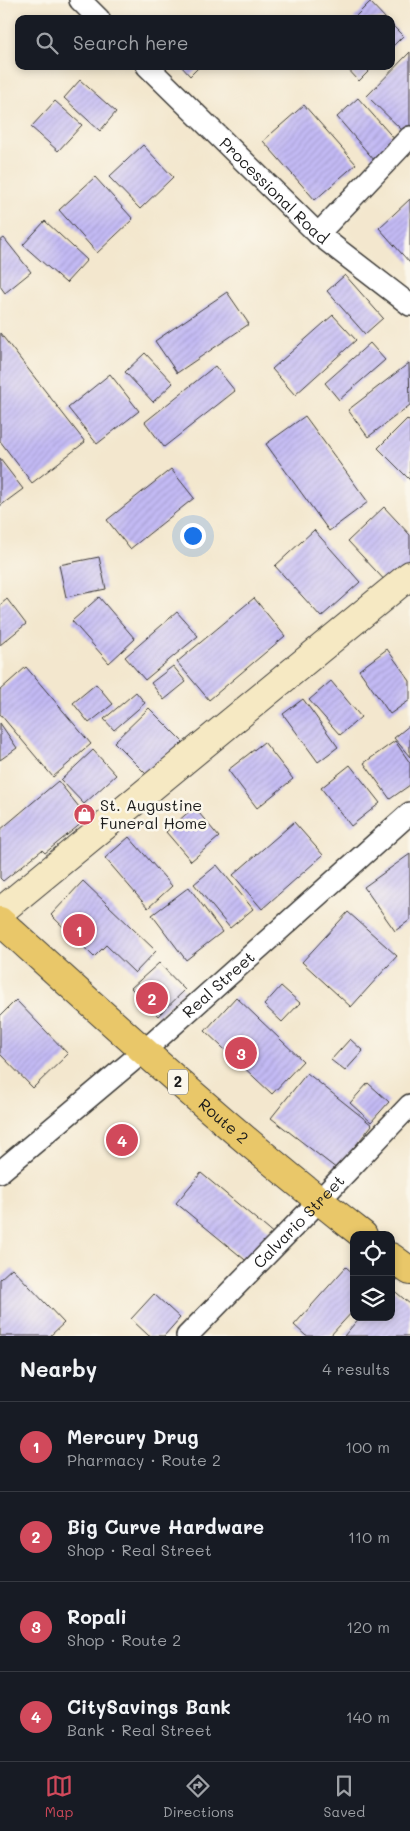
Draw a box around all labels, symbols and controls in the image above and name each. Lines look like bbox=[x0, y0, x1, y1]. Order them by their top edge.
search box bbox=[15, 15, 395, 70]
icon: search bbox=[33, 29, 61, 57]
text: Search here bbox=[73, 30, 189, 55]
street label: Processional Road bbox=[215, 132, 333, 248]
your location bbox=[180, 523, 206, 549]
place label: St. Augustine Funeral Home bbox=[100, 794, 207, 833]
shop icon: St. Augustine Funeral Home bbox=[72, 802, 96, 826]
pin: 1 bbox=[63, 911, 95, 949]
street label: Real Street bbox=[177, 946, 259, 1022]
pin: 2 bbox=[136, 979, 168, 1017]
pin: 3 bbox=[225, 1034, 257, 1072]
road number: 2 bbox=[168, 1070, 188, 1094]
street label: Route 2 bbox=[195, 1093, 253, 1148]
pin: 4 bbox=[106, 1121, 138, 1159]
street label: Calvario Street bbox=[248, 1170, 349, 1272]
map controls bbox=[350, 1231, 395, 1321]
button: locate bbox=[350, 1231, 395, 1276]
button: layers bbox=[350, 1276, 395, 1321]
text: Nearby bbox=[20, 1355, 97, 1382]
text: 4 results bbox=[322, 1358, 390, 1379]
text: Mercury Drug bbox=[67, 1424, 199, 1449]
text: 1 bbox=[32, 1436, 40, 1457]
text: 100 m bbox=[345, 1436, 390, 1457]
text: Pharmacy · Route 2 bbox=[67, 1449, 221, 1470]
text: Big Curve Hardware bbox=[67, 1514, 264, 1539]
text: 2 bbox=[32, 1526, 40, 1547]
text: 110 m bbox=[348, 1526, 390, 1547]
text: Shop · Real Street bbox=[67, 1539, 212, 1560]
text: Ropali bbox=[67, 1604, 127, 1629]
text: 3 bbox=[31, 1616, 41, 1637]
text: 120 m bbox=[346, 1616, 390, 1637]
text: Shop · Route 2 bbox=[67, 1629, 181, 1650]
text: CitySavings Bank bbox=[67, 1694, 231, 1719]
text: 4 bbox=[31, 1706, 41, 1727]
text: 140 m bbox=[346, 1706, 390, 1727]
text: Bank · Real Street bbox=[67, 1719, 212, 1740]
tab: Map bbox=[45, 1772, 73, 1821]
tab: Directions bbox=[163, 1772, 234, 1821]
tab: Saved bbox=[324, 1772, 365, 1821]

